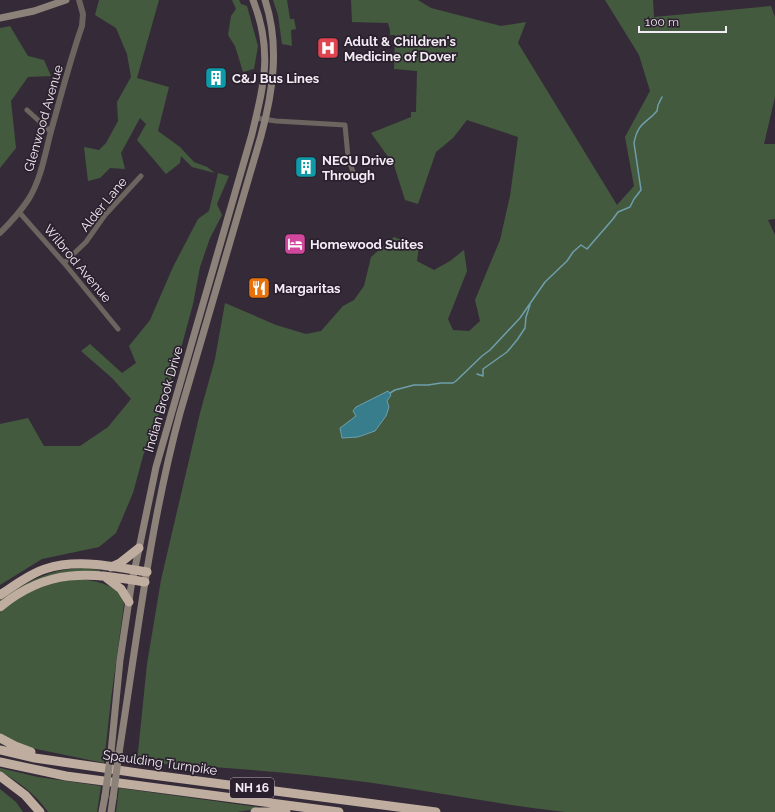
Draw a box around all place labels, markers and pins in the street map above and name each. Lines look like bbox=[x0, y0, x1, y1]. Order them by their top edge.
place label: Adult & Children's Medicine of Dover bbox=[344, 34, 456, 64]
hospital icon: Adult & Children's Medicine of Dover bbox=[315, 35, 341, 61]
building icon: C&J Bus Lines bbox=[203, 65, 229, 91]
place label: C&J Bus Lines bbox=[232, 71, 320, 86]
place label: NECU Drive Through bbox=[322, 153, 394, 183]
building icon: NECU Drive Through bbox=[293, 154, 319, 180]
hotel icon: Homewood Suites bbox=[282, 231, 308, 257]
place label: Homewood Suites bbox=[310, 237, 424, 252]
restaurant icon: Margaritas bbox=[246, 275, 272, 301]
place label: Margaritas bbox=[274, 281, 341, 296]

